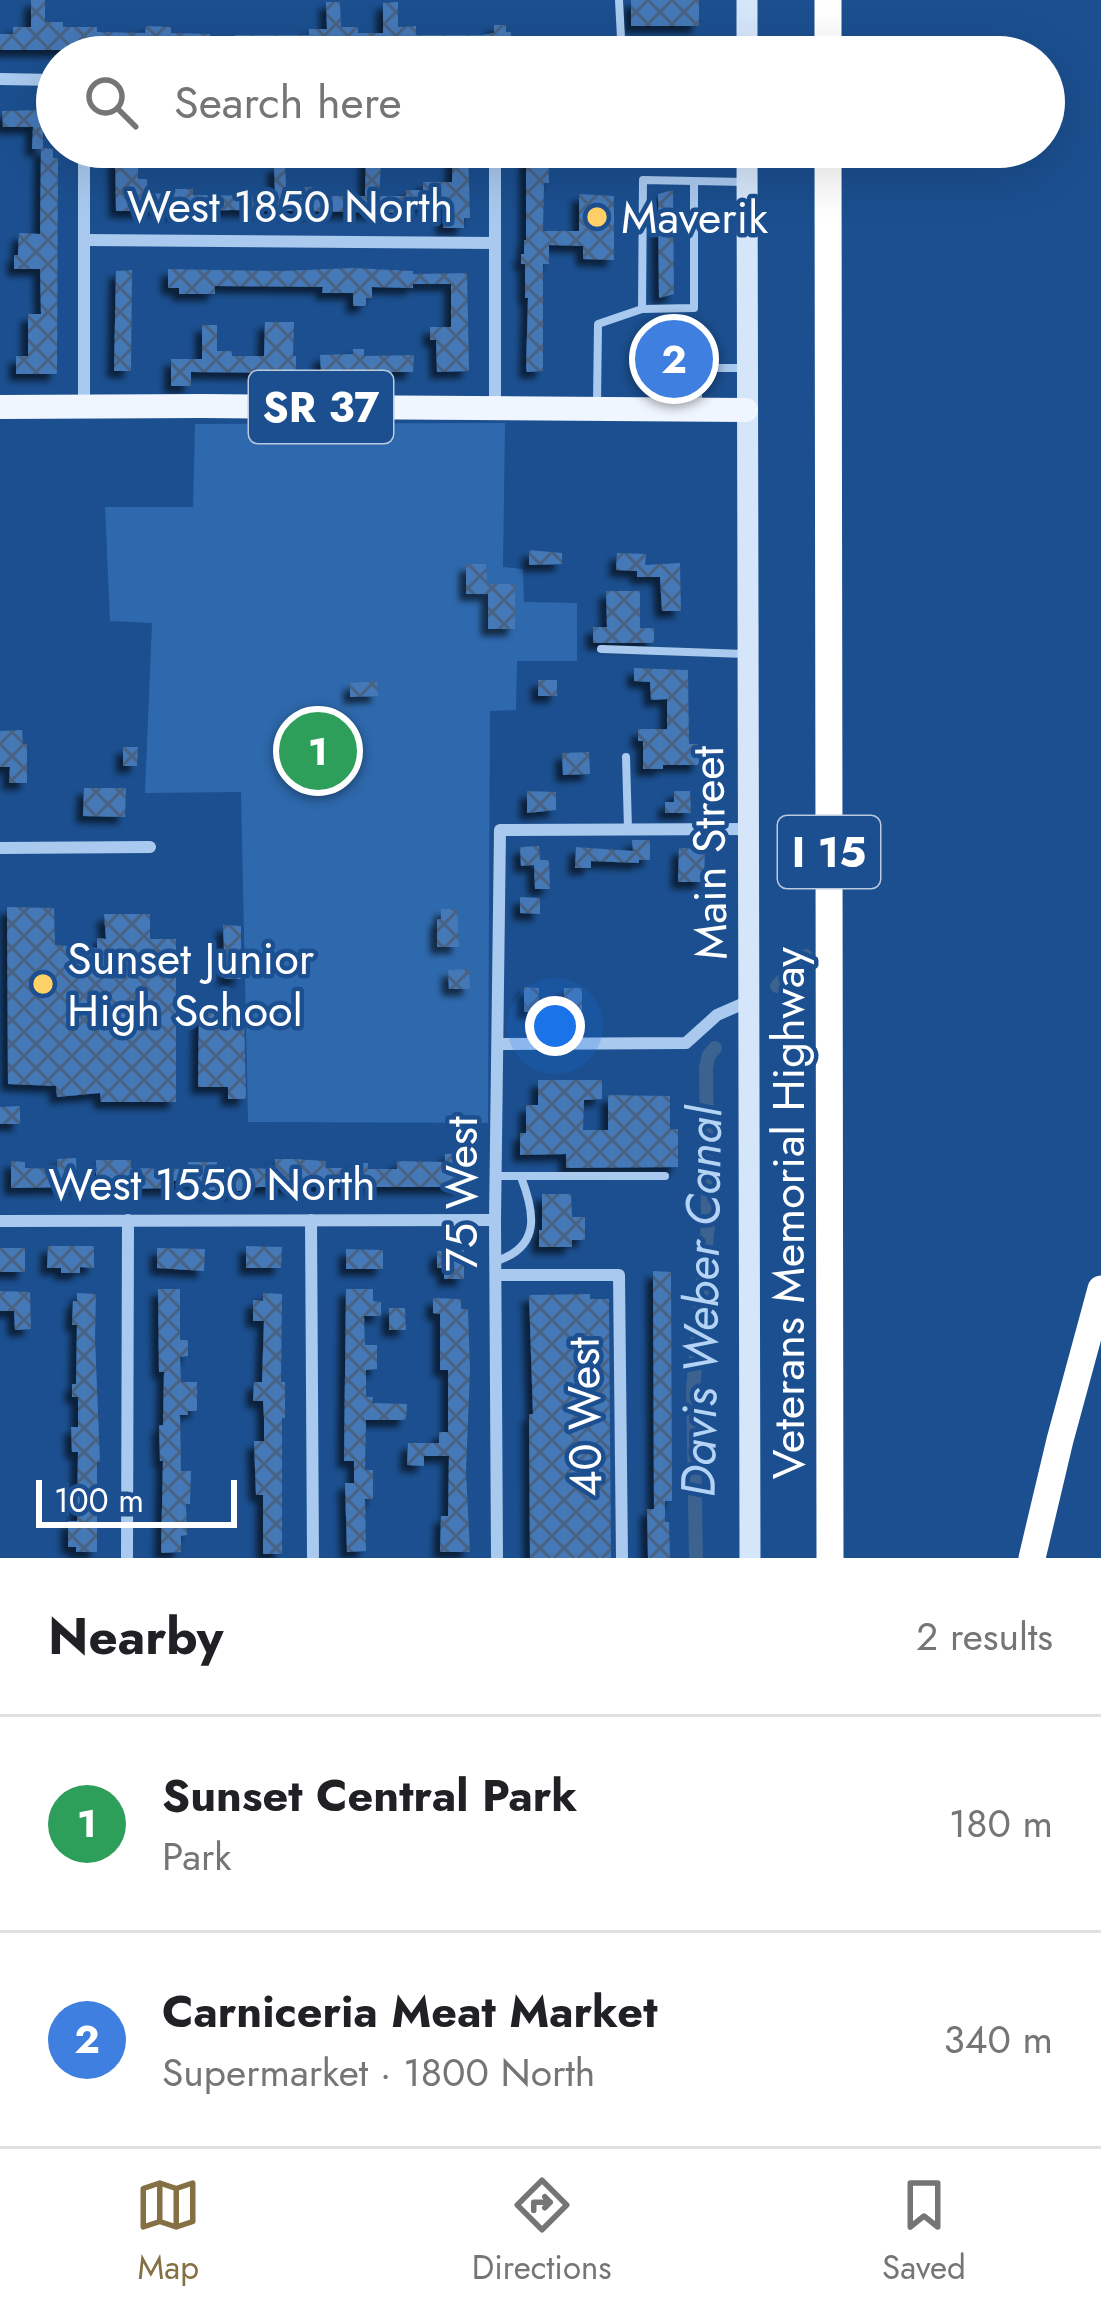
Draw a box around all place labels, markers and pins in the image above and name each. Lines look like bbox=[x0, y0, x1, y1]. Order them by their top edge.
place label: Maverik bbox=[621, 185, 768, 250]
marker: Maverik bbox=[584, 204, 610, 230]
pin: 2 bbox=[635, 314, 713, 404]
pin: 1 bbox=[279, 706, 357, 796]
place label: Sunset Junior High School bbox=[67, 926, 315, 1043]
marker: Sunset Junior High School bbox=[30, 971, 56, 997]

